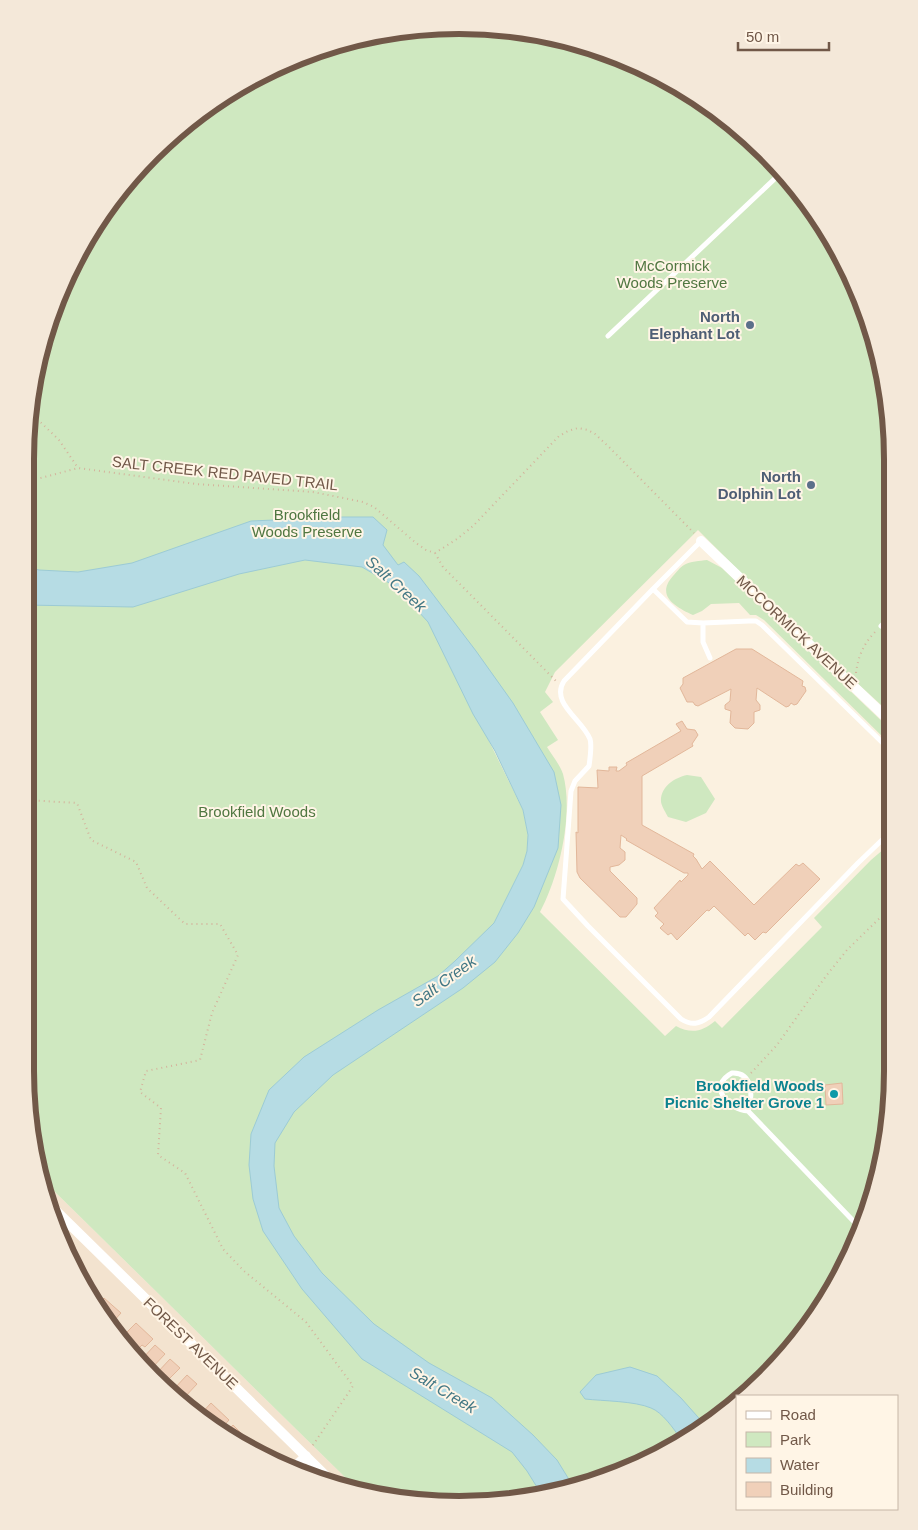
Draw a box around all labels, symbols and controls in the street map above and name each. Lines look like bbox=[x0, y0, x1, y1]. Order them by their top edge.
scale bar bbox=[738, 20, 829, 52]
text: 50 m bbox=[746, 28, 779, 45]
park label: McCormick Woods Preserve bbox=[617, 257, 727, 291]
place label: North Elephant Lot bbox=[649, 308, 740, 342]
marker: North Elephant Lot bbox=[744, 319, 756, 331]
street label: SALT CREEK RED PAVED TRAIL bbox=[111, 453, 339, 493]
place label: North Dolphin Lot bbox=[718, 468, 801, 502]
marker: North Dolphin Lot bbox=[805, 479, 817, 491]
park label: Brookfield Woods Preserve bbox=[252, 506, 362, 540]
water label: Salt Creek bbox=[363, 553, 430, 616]
street label: MCCORMICK AVENUE bbox=[733, 572, 861, 692]
park label: Brookfield Woods bbox=[198, 803, 316, 820]
water label: Salt Creek bbox=[409, 952, 480, 1010]
place label: Brookfield Woods Picnic Shelter Grove 1 bbox=[665, 1077, 824, 1111]
marker: Brookfield Woods Picnic Shelter Grove 1 bbox=[828, 1088, 840, 1100]
street label: FOREST AVENUE bbox=[140, 1294, 242, 1392]
water label: Salt Creek bbox=[407, 1363, 480, 1417]
legend bbox=[736, 1395, 898, 1510]
text: Road bbox=[780, 1406, 816, 1423]
text: Park bbox=[780, 1431, 811, 1448]
text: Water bbox=[780, 1456, 819, 1473]
text: Building bbox=[780, 1481, 833, 1498]

